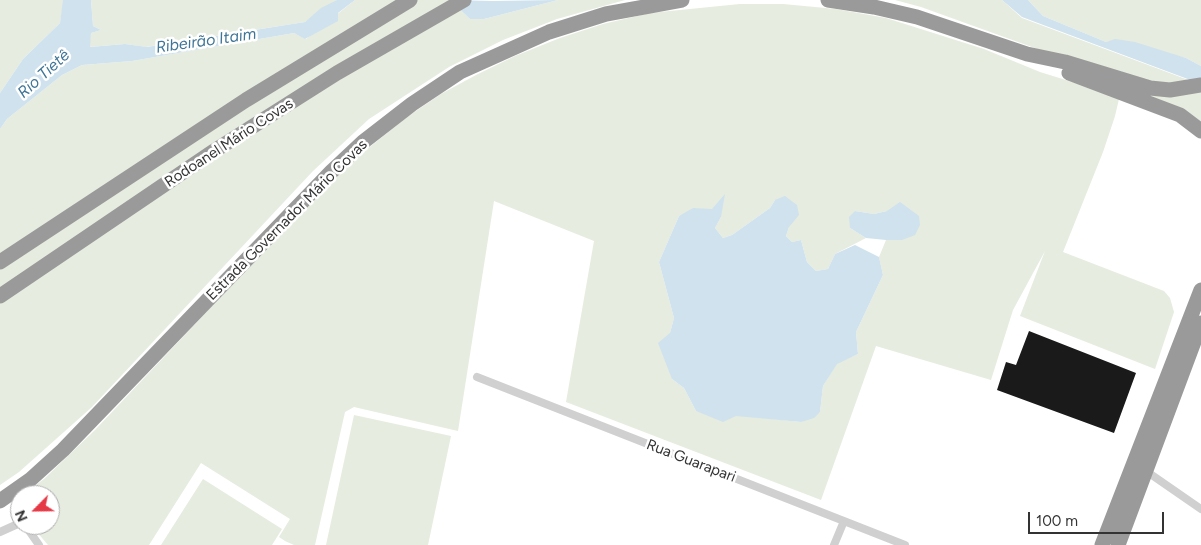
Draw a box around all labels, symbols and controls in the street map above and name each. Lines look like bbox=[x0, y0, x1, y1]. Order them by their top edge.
water label: Ribeirão Itaim bbox=[155, 24, 257, 58]
water label: Rio Tietê bbox=[14, 46, 74, 102]
street label: Rodoanel Mário Covas bbox=[161, 95, 297, 191]
street label: Estrada Governador Mário Covas bbox=[203, 136, 371, 304]
street label: Rua Guarapari bbox=[644, 436, 738, 486]
north arrow bbox=[10, 485, 60, 535]
scale bar bbox=[1031, 502, 1167, 534]
text: N bbox=[12, 507, 32, 524]
text: 100 m bbox=[1036, 512, 1078, 530]

